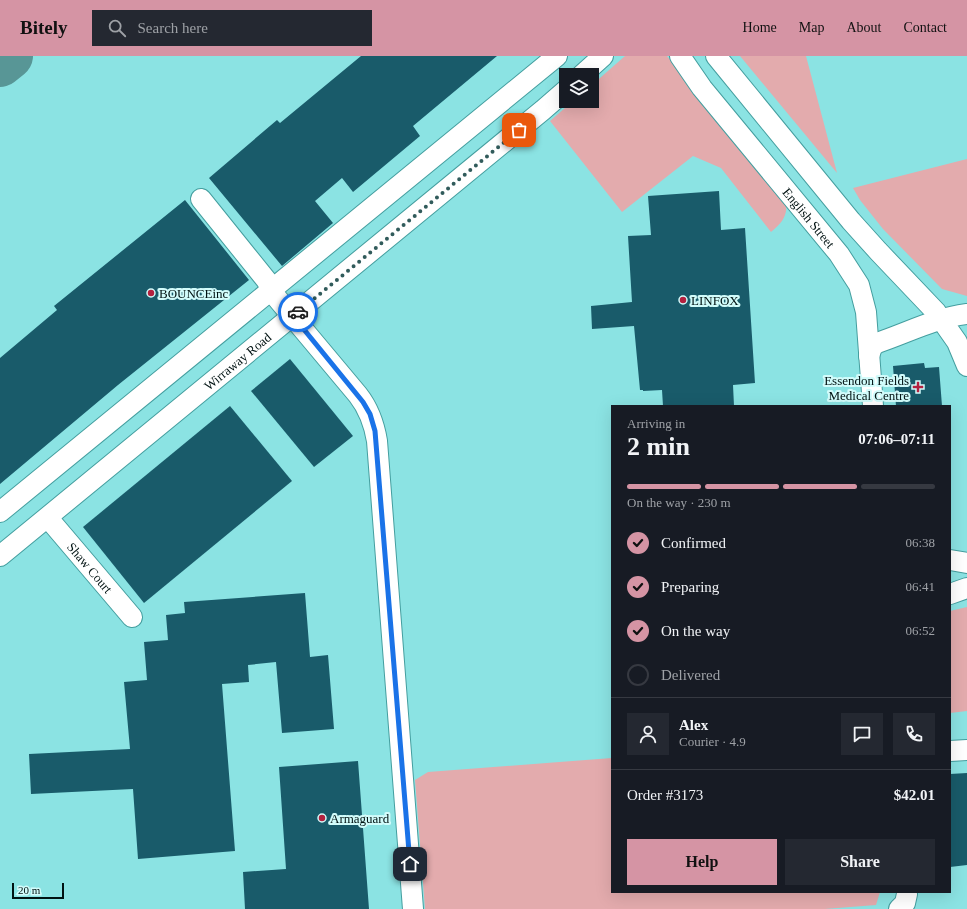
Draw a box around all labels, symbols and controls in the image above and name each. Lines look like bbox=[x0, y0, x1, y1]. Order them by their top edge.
search box bbox=[92, 10, 372, 46]
text: Bitely bbox=[20, 17, 68, 38]
icon: search bbox=[106, 17, 128, 39]
text: Search here bbox=[138, 20, 208, 36]
text: Home bbox=[743, 20, 777, 35]
text: Map bbox=[799, 20, 824, 35]
text: About bbox=[846, 20, 881, 35]
text: Contact bbox=[903, 20, 947, 35]
map controls bbox=[559, 68, 599, 108]
button: layers bbox=[559, 68, 599, 108]
pin bbox=[502, 113, 536, 147]
icon: bag bbox=[508, 119, 530, 141]
street label: English Street bbox=[780, 185, 838, 251]
place label: BOUNCEinc bbox=[159, 286, 229, 301]
marker: BOUNCEinc bbox=[146, 288, 156, 298]
courier bbox=[278, 292, 318, 332]
place label: LINFOX bbox=[691, 293, 739, 308]
marker: LINFOX bbox=[678, 295, 688, 305]
icon: car bbox=[287, 301, 309, 323]
street label: Wirraway Road bbox=[201, 329, 274, 393]
place label: Essendon Fields Medical Centre bbox=[824, 373, 909, 403]
marker: Essendon Fields Medical Centre bbox=[912, 381, 924, 393]
text: Arriving in bbox=[627, 416, 685, 431]
text: 07:06–07:11 bbox=[858, 431, 935, 447]
text: 2 min bbox=[627, 432, 690, 461]
text: On the way · 230 m bbox=[627, 495, 731, 510]
icon: check bbox=[627, 532, 649, 554]
text: Confirmed bbox=[661, 535, 726, 551]
text: 06:38 bbox=[905, 535, 935, 550]
street label: Shaw Court bbox=[64, 539, 116, 597]
icon: check bbox=[627, 576, 649, 598]
text: Preparing bbox=[661, 579, 719, 595]
text: 06:41 bbox=[905, 579, 935, 594]
icon: check bbox=[627, 620, 649, 642]
text: On the way bbox=[661, 623, 730, 639]
text: 06:52 bbox=[905, 623, 935, 638]
text: Delivered bbox=[661, 667, 720, 683]
button: person bbox=[627, 713, 669, 755]
button: chat bbox=[841, 713, 883, 755]
button: phone bbox=[893, 713, 935, 755]
text: Alex bbox=[679, 717, 708, 733]
text: Courier · 4.9 bbox=[679, 734, 746, 749]
text: Order #3173 bbox=[627, 787, 703, 803]
text: $42.01 bbox=[894, 787, 935, 803]
place label: Armaguard bbox=[330, 811, 390, 826]
marker: Armaguard bbox=[317, 813, 327, 823]
button: Help bbox=[627, 839, 777, 885]
button: Share bbox=[785, 839, 935, 885]
pin bbox=[393, 847, 427, 881]
icon: home bbox=[399, 853, 421, 875]
scale bar bbox=[12, 881, 64, 900]
text: 20 m bbox=[18, 884, 40, 896]

